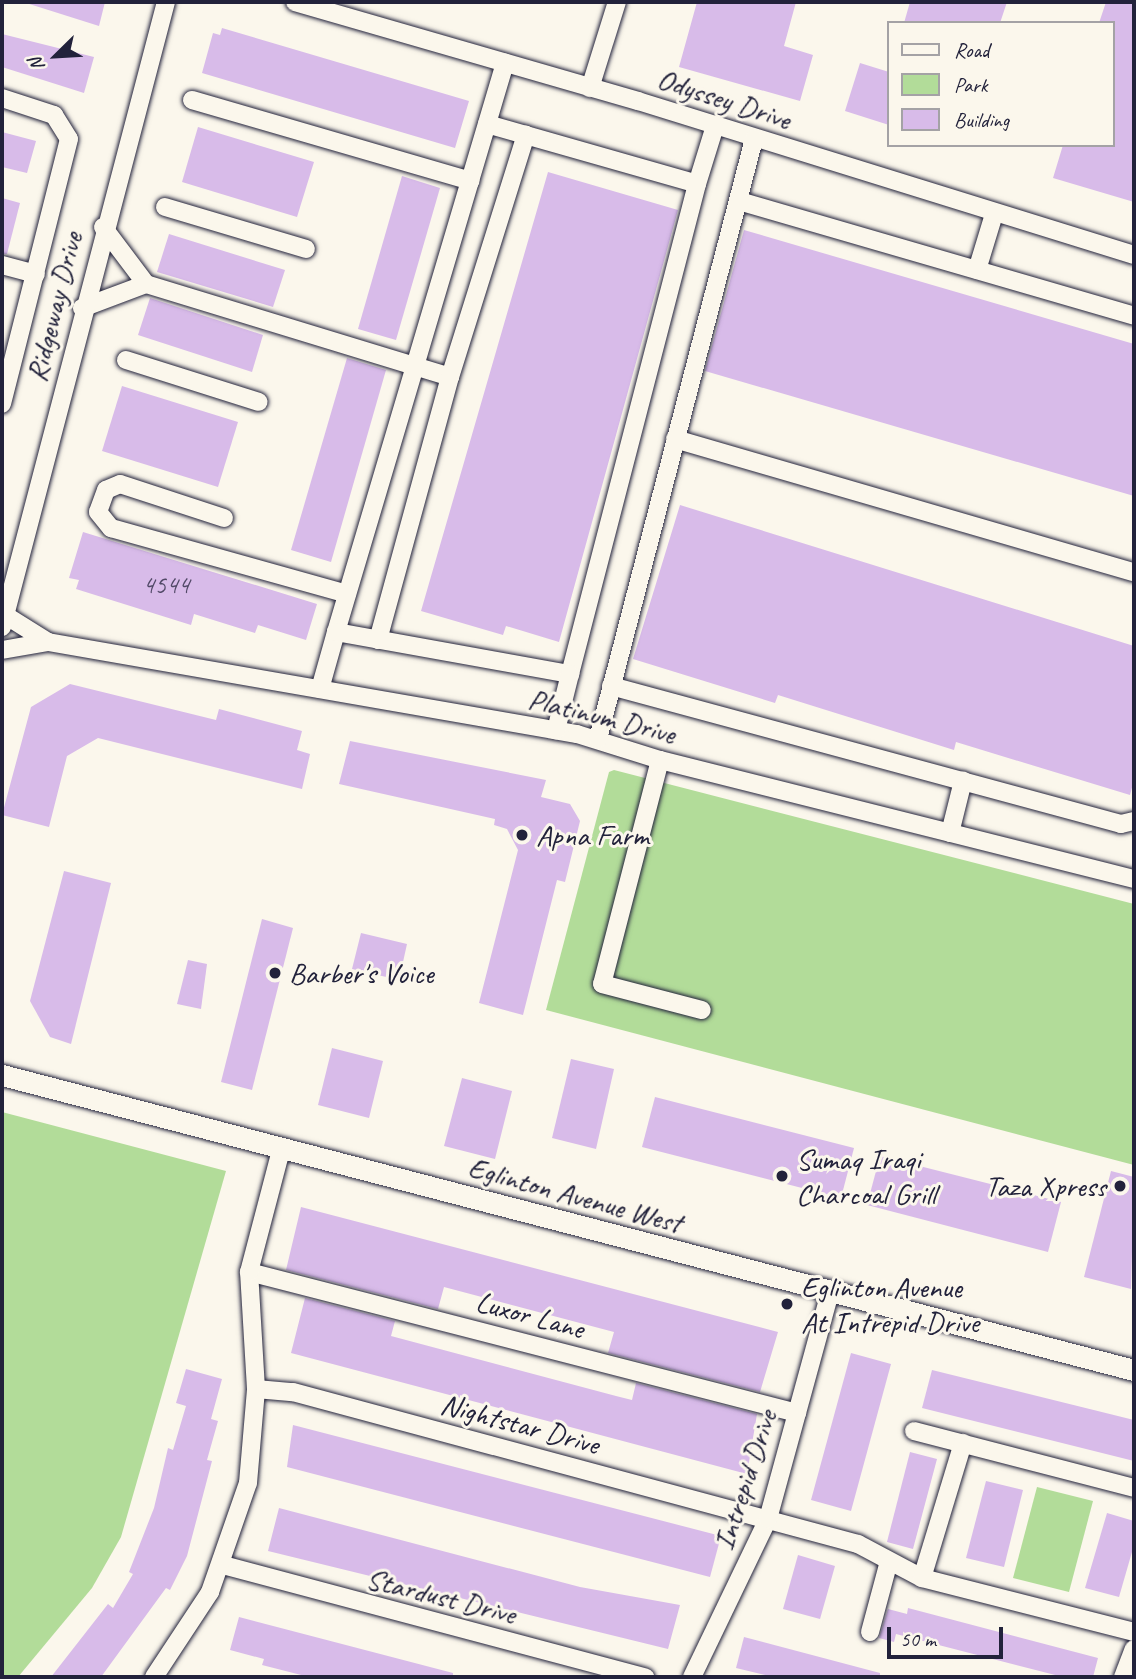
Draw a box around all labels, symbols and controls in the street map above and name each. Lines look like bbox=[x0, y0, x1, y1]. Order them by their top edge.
north arrow bbox=[21, 21, 91, 91]
legend bbox=[888, 21, 1115, 147]
text: Road bbox=[954, 37, 989, 63]
text: N bbox=[23, 54, 50, 75]
street label: Odyssey Drive bbox=[653, 60, 795, 138]
text: Park bbox=[954, 72, 987, 98]
text: Building bbox=[954, 107, 1009, 133]
street label: Ridgeway Drive bbox=[18, 228, 90, 386]
house number: 4544 bbox=[143, 569, 189, 601]
street label: Platinum Drive bbox=[525, 680, 679, 752]
place label: Apna Farm bbox=[536, 817, 651, 853]
marker: Apna Farm bbox=[514, 827, 530, 843]
place label: Barber's Voice bbox=[289, 955, 434, 991]
marker: Barber's Voice bbox=[267, 965, 283, 981]
place label: Sumaq Iraqi Charcoal Grill bbox=[796, 1141, 936, 1212]
street label: Eglinton Avenue West bbox=[464, 1149, 686, 1241]
marker: Sumaq Iraqi Charcoal Grill bbox=[774, 1168, 790, 1184]
place label: Taza Xpress bbox=[985, 1168, 1106, 1204]
marker: Taza Xpress bbox=[1112, 1178, 1128, 1194]
place label: Eglinton Avenue At Intrepid Drive bbox=[801, 1269, 979, 1340]
street label: Luxor Lane bbox=[472, 1283, 588, 1347]
marker: Eglinton Avenue At Intrepid Drive bbox=[779, 1296, 795, 1312]
street label: Nightstar Drive bbox=[437, 1386, 603, 1462]
street label: Intrepid Drive bbox=[705, 1405, 785, 1555]
street label: Stardust Drive bbox=[362, 1560, 520, 1632]
scale bar bbox=[891, 1612, 1006, 1656]
text: 50 m bbox=[900, 1626, 936, 1652]

